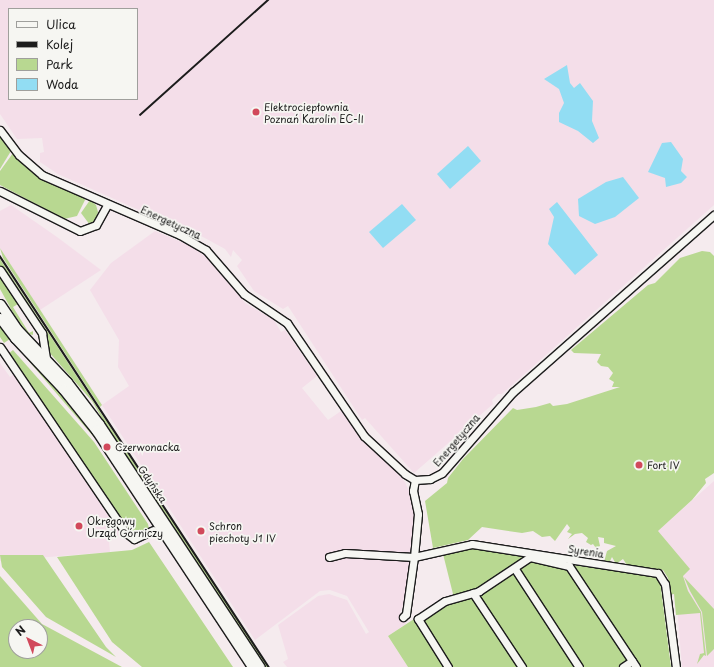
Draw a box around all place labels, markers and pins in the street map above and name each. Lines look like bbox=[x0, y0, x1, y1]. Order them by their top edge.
place label: Elektrociepłownia Poznań Karolin EC-II bbox=[264, 100, 365, 124]
marker: Elektrociepłownia Poznań Karolin EC-II bbox=[251, 107, 261, 117]
place label: Czerwonacka bbox=[115, 441, 180, 453]
marker: Czerwonacka bbox=[102, 442, 112, 452]
place label: Fort IV bbox=[647, 459, 680, 471]
marker: Fort IV bbox=[634, 460, 644, 470]
place label: Okręgowy Urząd Górniczy bbox=[87, 514, 163, 538]
place label: Schron piechoty J1 IV bbox=[209, 519, 277, 542]
marker: Okręgowy Urząd Górniczy bbox=[74, 521, 84, 531]
marker: Schron piechoty J1 IV bbox=[196, 526, 206, 536]

